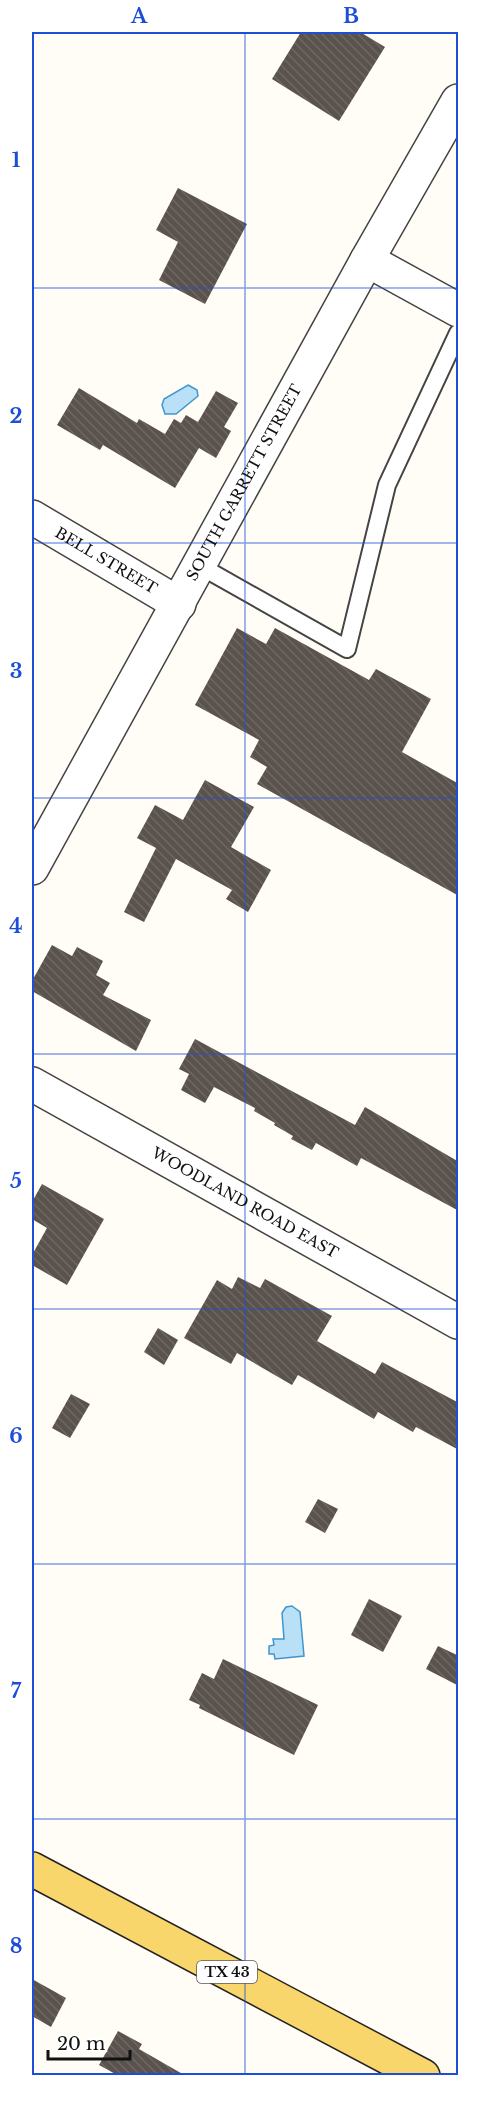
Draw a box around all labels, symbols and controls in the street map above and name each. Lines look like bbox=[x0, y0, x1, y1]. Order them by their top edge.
text: A bbox=[130, 4, 148, 28]
text: B bbox=[343, 4, 359, 28]
text: 1 bbox=[12, 148, 21, 172]
street label: SOUTH GARRETT STREET bbox=[182, 381, 306, 584]
text: 2 bbox=[9, 404, 23, 428]
street label: BELL STREET bbox=[52, 523, 161, 598]
text: 3 bbox=[10, 659, 22, 683]
text: 4 bbox=[9, 914, 23, 938]
street label: WOODLAND ROAD EAST bbox=[148, 1142, 342, 1262]
text: 5 bbox=[10, 1169, 22, 1193]
text: 6 bbox=[9, 1424, 23, 1448]
text: 7 bbox=[11, 1679, 22, 1703]
text: 8 bbox=[10, 1934, 22, 1958]
road number: TX 43 bbox=[197, 1961, 257, 1983]
scale bar bbox=[48, 2023, 130, 2061]
text: 20 m bbox=[57, 2033, 105, 2055]

